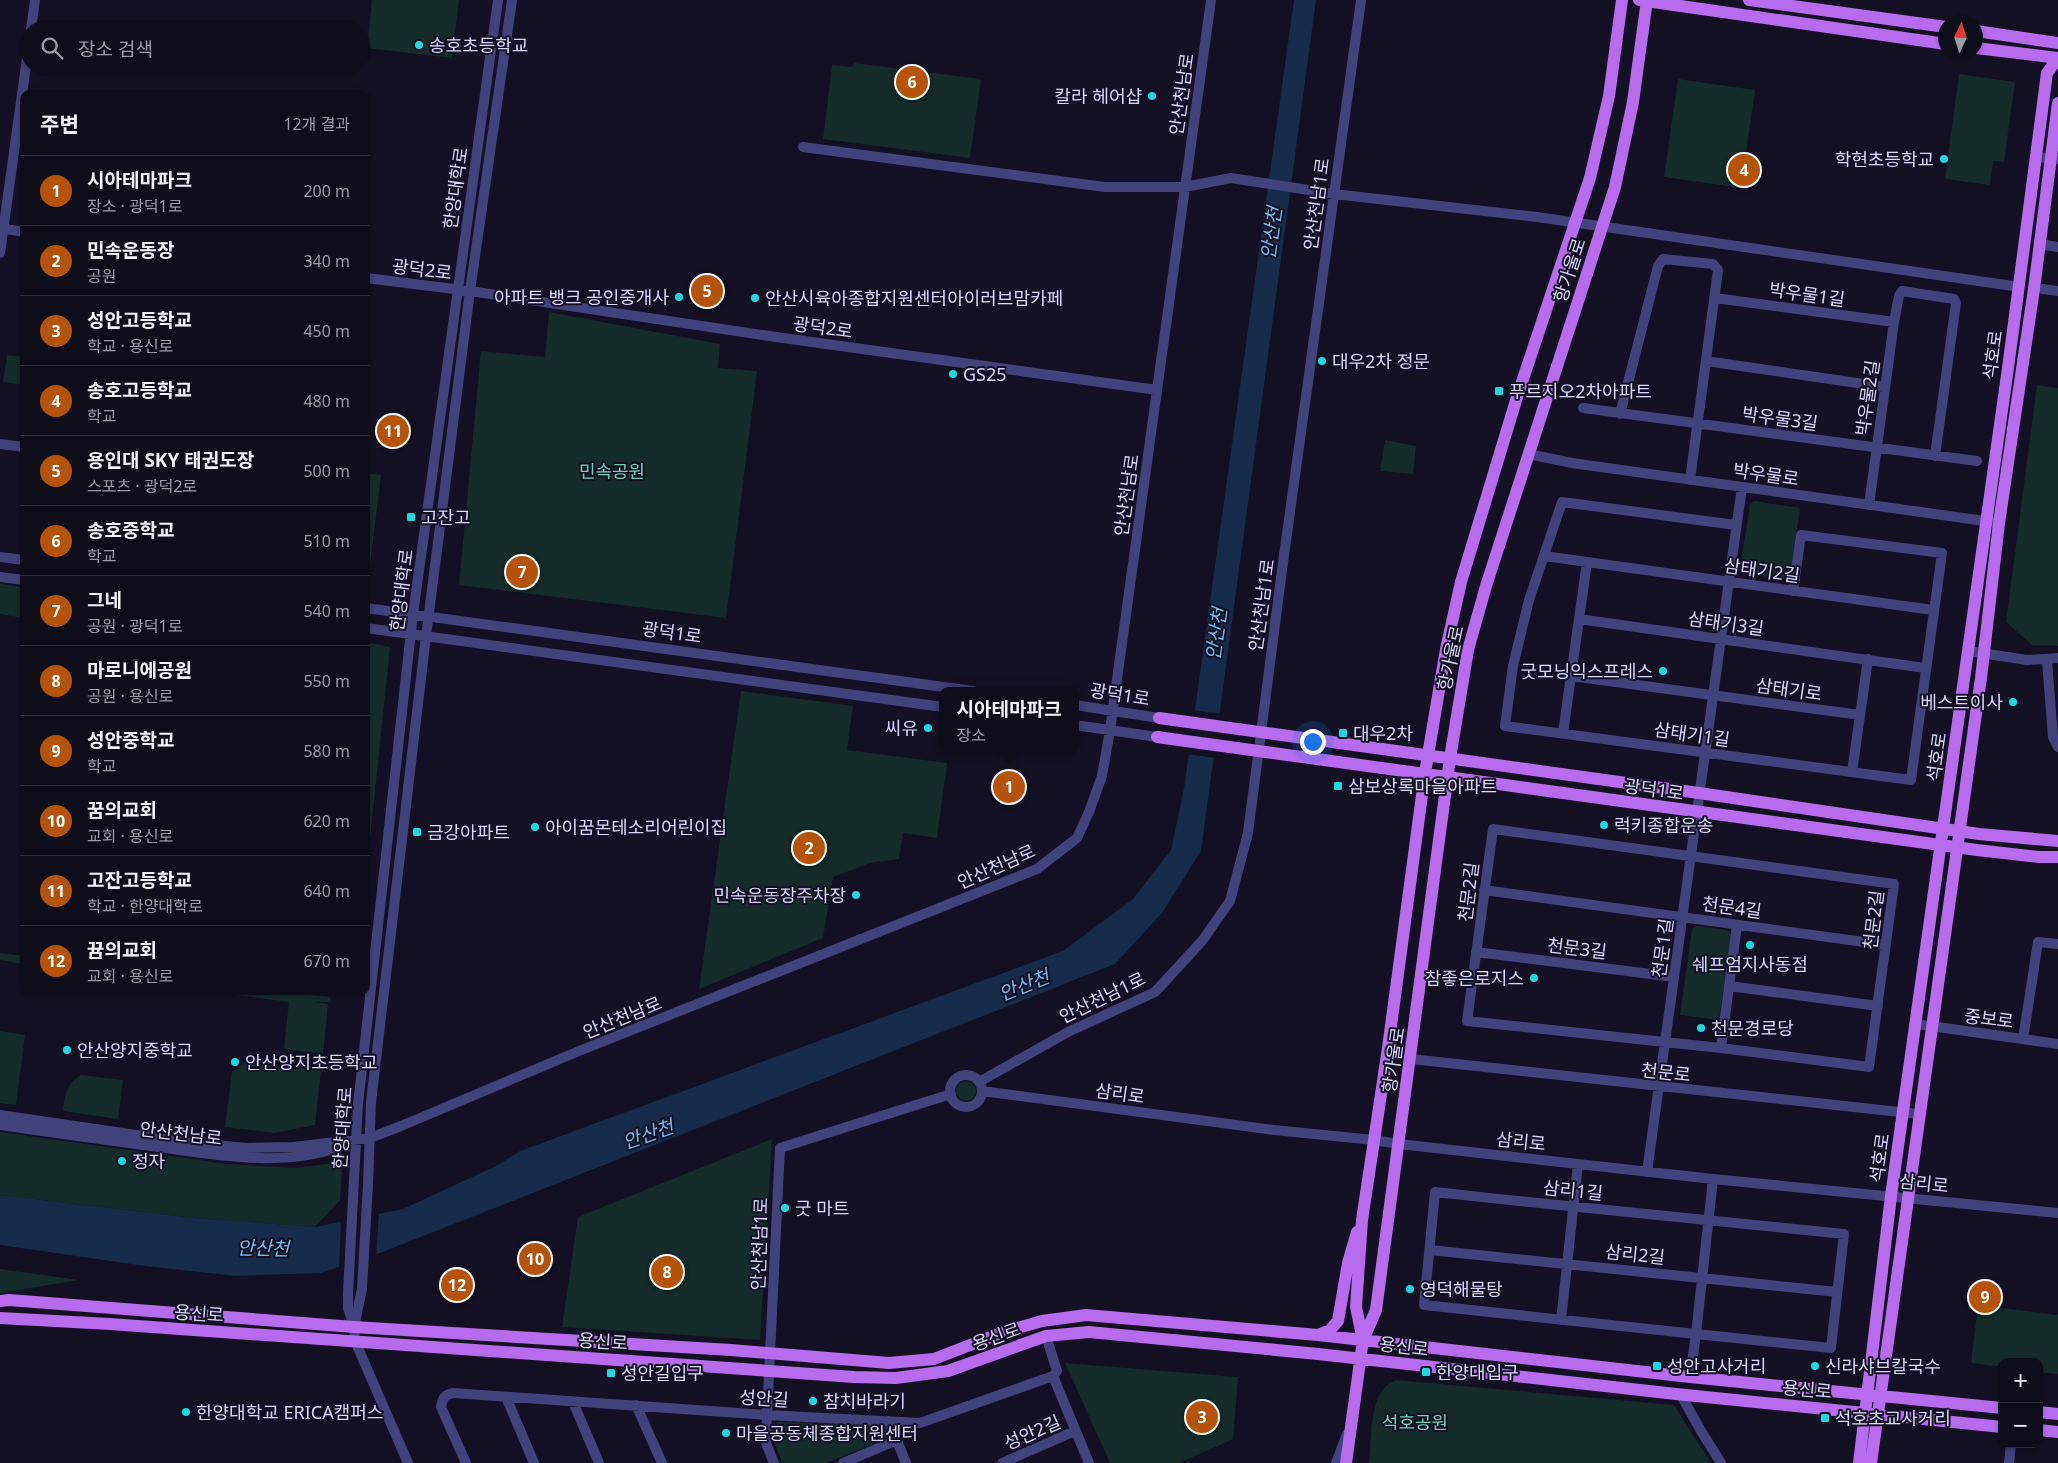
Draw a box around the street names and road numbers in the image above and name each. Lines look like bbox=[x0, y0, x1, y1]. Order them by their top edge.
street label: 안산천남로 bbox=[1163, 51, 1199, 137]
street label: 한양대학로 bbox=[437, 145, 473, 231]
street label: 안산천남1로 bbox=[1298, 156, 1334, 252]
street label: 항가울로 bbox=[1547, 235, 1591, 305]
street label: 광덕2로 bbox=[391, 253, 453, 285]
street label: 박우물1길 bbox=[1767, 277, 1847, 311]
street label: 광덕2로 bbox=[792, 311, 854, 343]
street label: 석호로 bbox=[1977, 329, 2007, 381]
street label: 박우물2길 bbox=[1850, 358, 1884, 438]
street label: 박우물3길 bbox=[1740, 401, 1820, 435]
street label: 안산천남로 bbox=[1108, 452, 1144, 538]
street label: 박우물로 bbox=[1732, 458, 1800, 490]
street label: 한양대학로 bbox=[384, 547, 418, 633]
street label: 삼태기2길 bbox=[1722, 553, 1802, 587]
street label: 안산천남1로 bbox=[1243, 557, 1279, 653]
street label: 삼태기3길 bbox=[1686, 606, 1766, 640]
street label: 광덕1로 bbox=[641, 616, 703, 648]
street label: 항가울로 bbox=[1431, 623, 1469, 693]
street label: 삼태기로 bbox=[1755, 673, 1823, 705]
street label: 광덕1로 bbox=[1088, 677, 1152, 711]
street label: 삼태기1길 bbox=[1652, 717, 1732, 751]
street label: 석호로 bbox=[1921, 731, 1951, 783]
street label: 광덕1로 bbox=[1623, 773, 1685, 805]
street label: 안산천남로 bbox=[953, 838, 1039, 894]
street label: 천문2길 bbox=[1452, 861, 1484, 923]
street label: 천문2길 bbox=[1857, 889, 1889, 951]
street label: 천문4길 bbox=[1701, 891, 1763, 923]
street label: 천문1길 bbox=[1646, 917, 1678, 979]
street label: 천문3길 bbox=[1546, 932, 1608, 964]
street label: 안산천남1로 bbox=[1055, 966, 1149, 1028]
street label: 안산천남로 bbox=[579, 990, 665, 1044]
street label: 중보로 bbox=[1963, 1003, 2015, 1033]
street label: 항가울로 bbox=[1377, 1026, 1409, 1094]
street label: 천문로 bbox=[1640, 1057, 1692, 1087]
street label: 삼리로 bbox=[1094, 1078, 1146, 1108]
street label: 한양대학로 bbox=[327, 1086, 357, 1170]
street label: 안산천남로 bbox=[138, 1116, 224, 1150]
street label: 삼리로 bbox=[1495, 1126, 1547, 1156]
street label: 석호로 bbox=[1864, 1132, 1894, 1184]
street label: 삼리로 bbox=[1898, 1168, 1950, 1198]
street label: 삼리1길 bbox=[1542, 1175, 1604, 1205]
street label: 안산천남1로 bbox=[745, 1197, 773, 1291]
street label: 삼리2길 bbox=[1604, 1239, 1666, 1269]
street label: 용신로 bbox=[173, 1299, 225, 1327]
street label: 용신로 bbox=[969, 1316, 1023, 1356]
street label: 용신로 bbox=[577, 1327, 629, 1355]
street label: 용신로 bbox=[1378, 1331, 1430, 1361]
street label: 용신로 bbox=[1781, 1375, 1833, 1403]
street label: 성안길 bbox=[738, 1384, 790, 1412]
street label: 성안2길 bbox=[1000, 1409, 1064, 1455]

